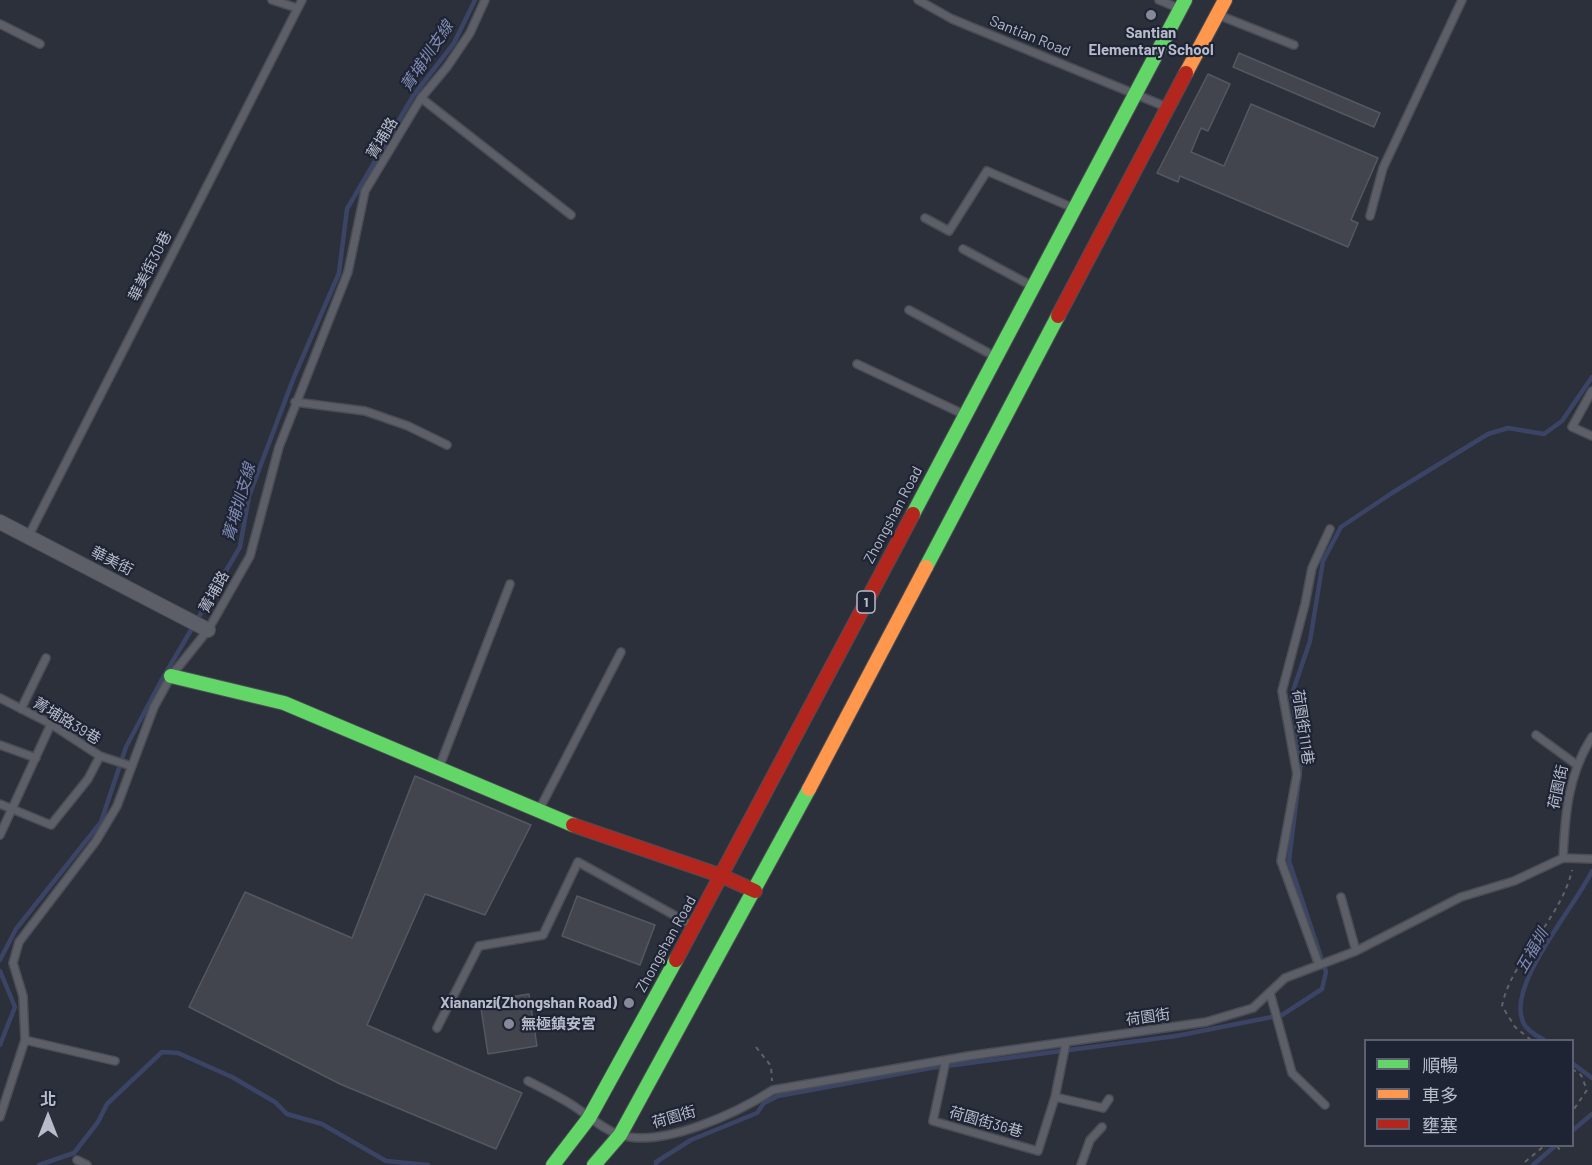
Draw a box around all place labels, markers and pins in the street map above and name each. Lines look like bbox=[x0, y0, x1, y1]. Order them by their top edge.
marker: Santian Elementary School bbox=[1144, 8, 1158, 22]
place label: Santian Elementary School bbox=[1088, 24, 1214, 59]
place label: Xiananzi(Zhongshan Road) bbox=[440, 994, 617, 1012]
marker: Xiananzi(Zhongshan Road) bbox=[622, 996, 636, 1010]
place label: 無極鎮安宮 bbox=[521, 1015, 596, 1033]
marker: 無極鎮安宮 bbox=[502, 1017, 516, 1031]

